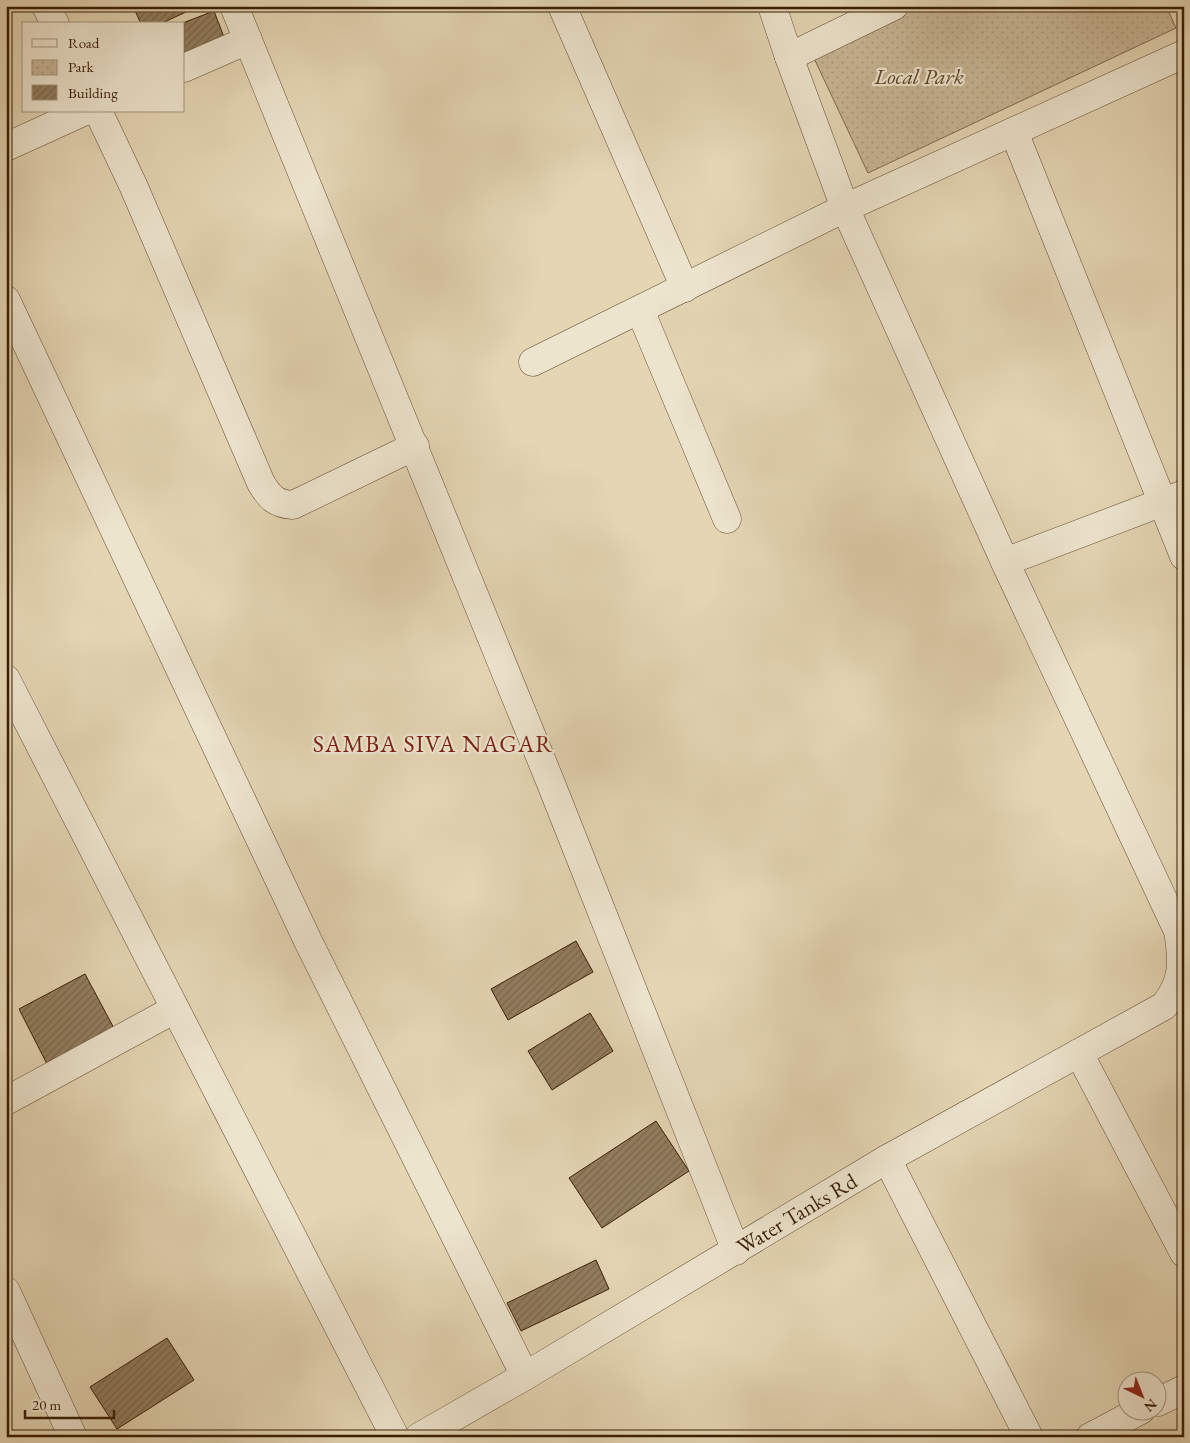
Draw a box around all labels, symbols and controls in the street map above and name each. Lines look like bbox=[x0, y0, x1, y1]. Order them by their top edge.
legend bbox=[22, 22, 185, 112]
text: Road bbox=[68, 33, 100, 52]
text: Park bbox=[68, 57, 95, 76]
park label: Local Park bbox=[873, 62, 964, 91]
text: Building bbox=[68, 83, 118, 102]
district label: SAMBA SIVA NAGAR bbox=[313, 728, 553, 759]
street label: Water Tanks Rd bbox=[731, 1165, 863, 1260]
north arrow bbox=[1118, 1370, 1168, 1420]
scale bar bbox=[25, 1388, 114, 1420]
text: 20 m bbox=[32, 1395, 61, 1414]
text: N bbox=[1140, 1395, 1161, 1416]

